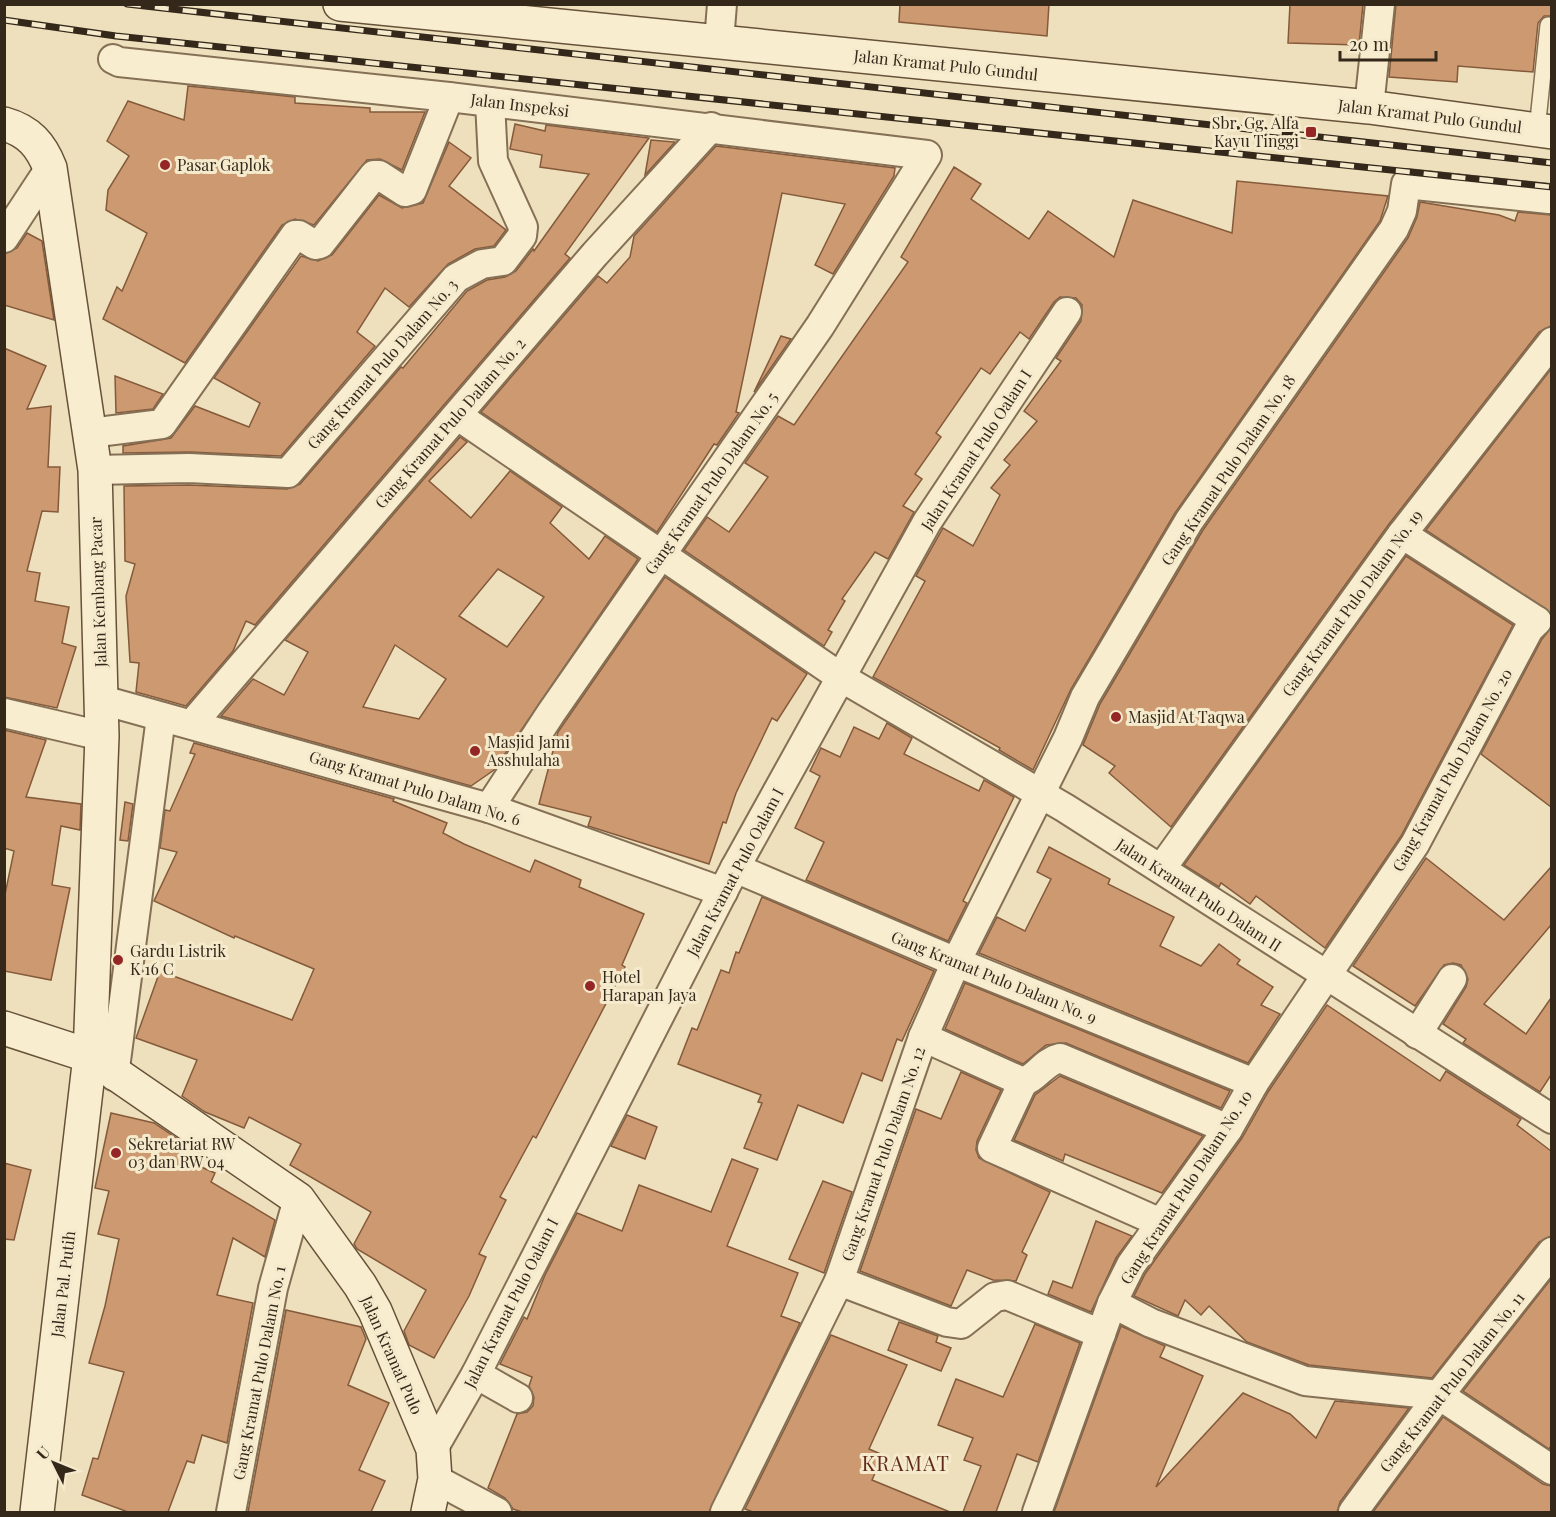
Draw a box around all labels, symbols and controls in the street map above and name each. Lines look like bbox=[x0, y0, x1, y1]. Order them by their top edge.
scale bar bbox=[1340, 24, 1436, 62]
text: 20 m bbox=[1349, 32, 1389, 56]
street label: Jalan Kramat Pulo Gundul bbox=[852, 44, 1040, 85]
street label: Jalan Inspeksi bbox=[469, 88, 571, 121]
street label: Jalan Kramat Pulo Gundul bbox=[1336, 94, 1524, 137]
place label: Sbr. Gg. Alfa Kayu Tinggi bbox=[1212, 112, 1299, 151]
marker: Sbr. Gg. Alfa Kayu Tinggi bbox=[1304, 125, 1318, 139]
place label: Pasar Gaplok bbox=[177, 154, 271, 175]
marker: Pasar Gaplok bbox=[158, 158, 172, 172]
street label: Gang Kramat Pulo Dalam No. 3 bbox=[302, 274, 461, 453]
street label: Gang Kramat Pulo Dalam No. 2 bbox=[370, 333, 530, 512]
street label: Jalan Kramat Pulo Oalam I bbox=[915, 365, 1036, 535]
street label: Gang Kramat Pulo Dalam No. 18 bbox=[1156, 370, 1300, 569]
street label: Gang Kramat Pulo Dalam No. 5 bbox=[639, 387, 782, 578]
street label: Gang Kramat Pulo Dalam No. 19 bbox=[1277, 505, 1426, 700]
street label: Jalan Kembang Pacar bbox=[84, 516, 111, 669]
street label: Gang Kramat Pulo Dalam No. 20 bbox=[1387, 664, 1516, 875]
place label: Masjid At Taqwa bbox=[1128, 706, 1245, 727]
marker: Masjid At Taqwa bbox=[1109, 710, 1123, 724]
place label: Masjid Jami Asshulaha bbox=[486, 731, 570, 770]
marker: Masjid Jami Asshulaha bbox=[468, 744, 482, 758]
street label: Gang Kramat Pulo Dalam No. 6 bbox=[307, 745, 523, 830]
street label: Jalan Kramat Pulo Oalam I bbox=[681, 784, 788, 961]
street label: Jalan Kramat Pulo Dalam II bbox=[1112, 833, 1286, 956]
street label: Gang Kramat Pulo Dalam No. 9 bbox=[888, 926, 1100, 1027]
place label: Gardu Listrik K 16 C bbox=[130, 940, 226, 979]
marker: Gardu Listrik K 16 C bbox=[111, 953, 125, 967]
place label: Hotel Harapan Jaya bbox=[602, 966, 697, 1005]
marker: Hotel Harapan Jaya bbox=[583, 979, 597, 993]
street label: Gang Kramat Pulo Dalam No. 12 bbox=[836, 1044, 929, 1264]
street label: Gang Kramat Pulo Dalam No. 10 bbox=[1115, 1086, 1256, 1288]
place label: Sekretariat RW 03 dan RW 04 bbox=[128, 1133, 236, 1172]
marker: Sekretariat RW 03 dan RW 04 bbox=[109, 1146, 123, 1160]
street label: Jalan Kramat Pulo Oalam I bbox=[458, 1214, 563, 1392]
street label: Jalan Pal. Putih bbox=[45, 1229, 80, 1339]
street label: Gang Kramat Pulo Dalam No. 1 bbox=[227, 1264, 290, 1482]
street label: Gang Kramat Pulo Dalam No. 11 bbox=[1374, 1287, 1529, 1476]
street label: Jalan Kramat Pulo bbox=[356, 1291, 428, 1418]
north arrow bbox=[24, 1433, 84, 1493]
text: U bbox=[31, 1441, 54, 1464]
district label: KRAMAT bbox=[862, 1449, 950, 1476]

